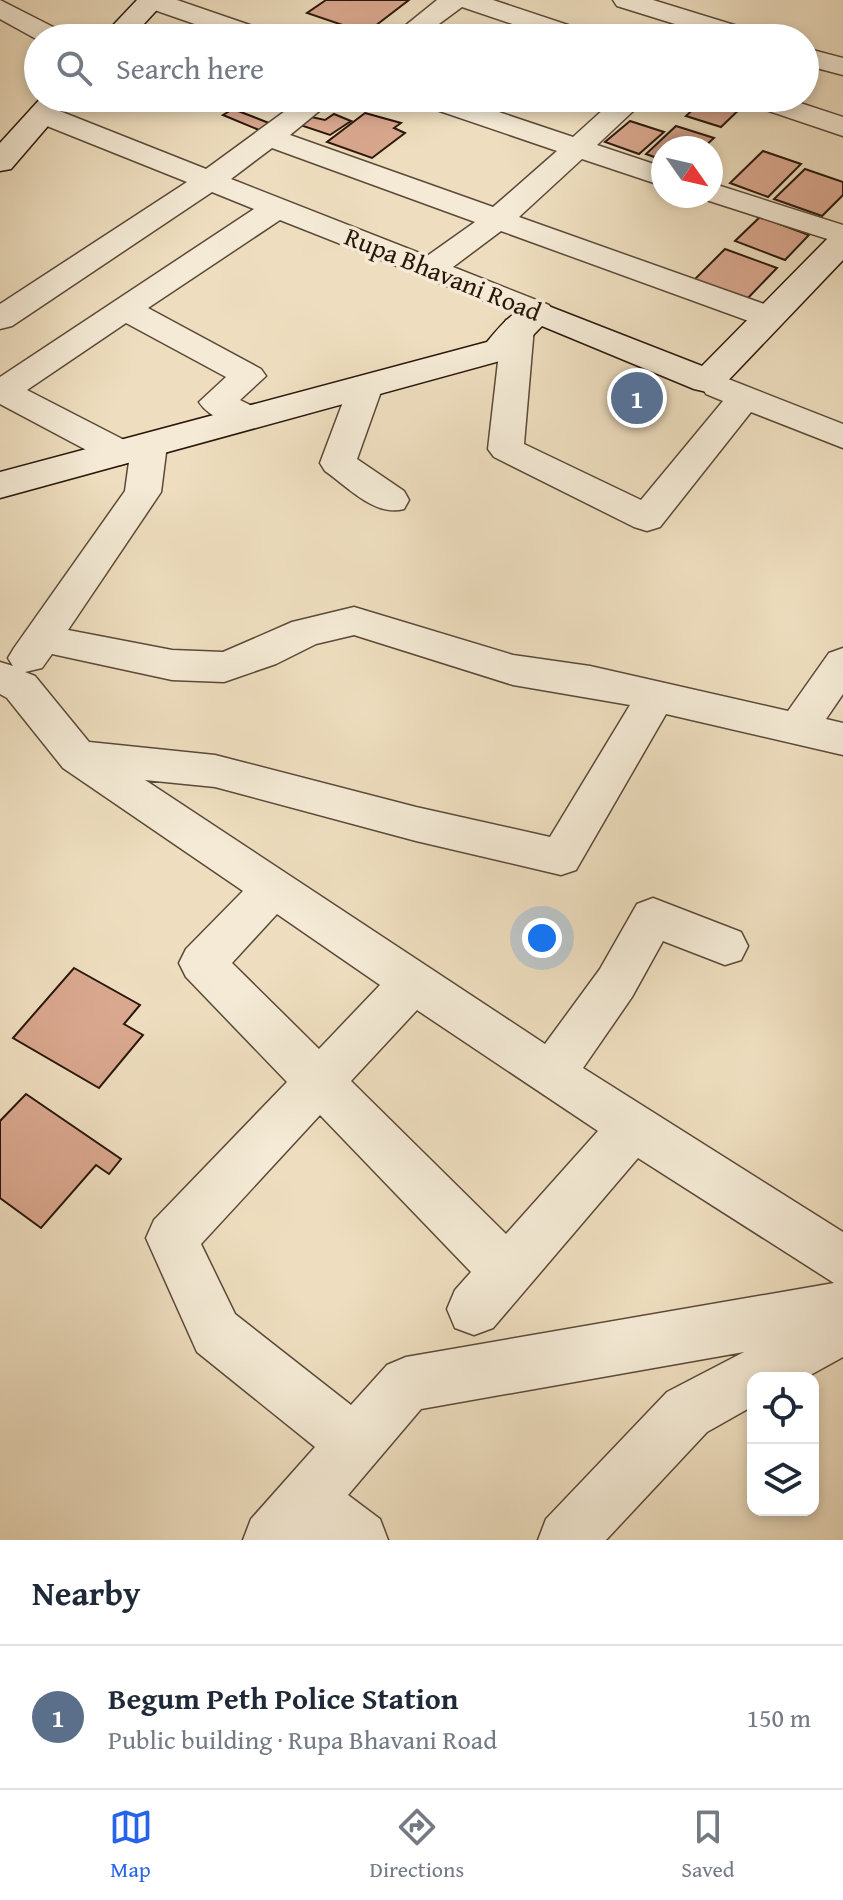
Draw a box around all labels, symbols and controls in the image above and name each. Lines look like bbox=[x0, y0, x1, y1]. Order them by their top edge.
search box bbox=[24, 24, 819, 112]
icon: search bbox=[52, 46, 96, 90]
text: Search here bbox=[116, 46, 264, 90]
north arrow bbox=[651, 136, 723, 208]
street label: Rupa Bhavani Road bbox=[339, 216, 548, 331]
pin: 1 bbox=[611, 368, 663, 428]
your location bbox=[522, 918, 562, 958]
map controls bbox=[747, 1372, 819, 1516]
button: locate bbox=[747, 1372, 819, 1444]
button: layers bbox=[747, 1444, 819, 1516]
text: Nearby bbox=[32, 1568, 141, 1617]
text: Begum Peth Police Station bbox=[108, 1676, 459, 1720]
text: 1 bbox=[51, 1698, 65, 1737]
text: 150 m bbox=[746, 1698, 811, 1737]
text: Public building · Rupa Bhavani Road bbox=[108, 1720, 497, 1759]
tab: Map bbox=[109, 1805, 153, 1885]
tab: Directions bbox=[370, 1805, 464, 1885]
tab: Saved bbox=[681, 1805, 734, 1885]

